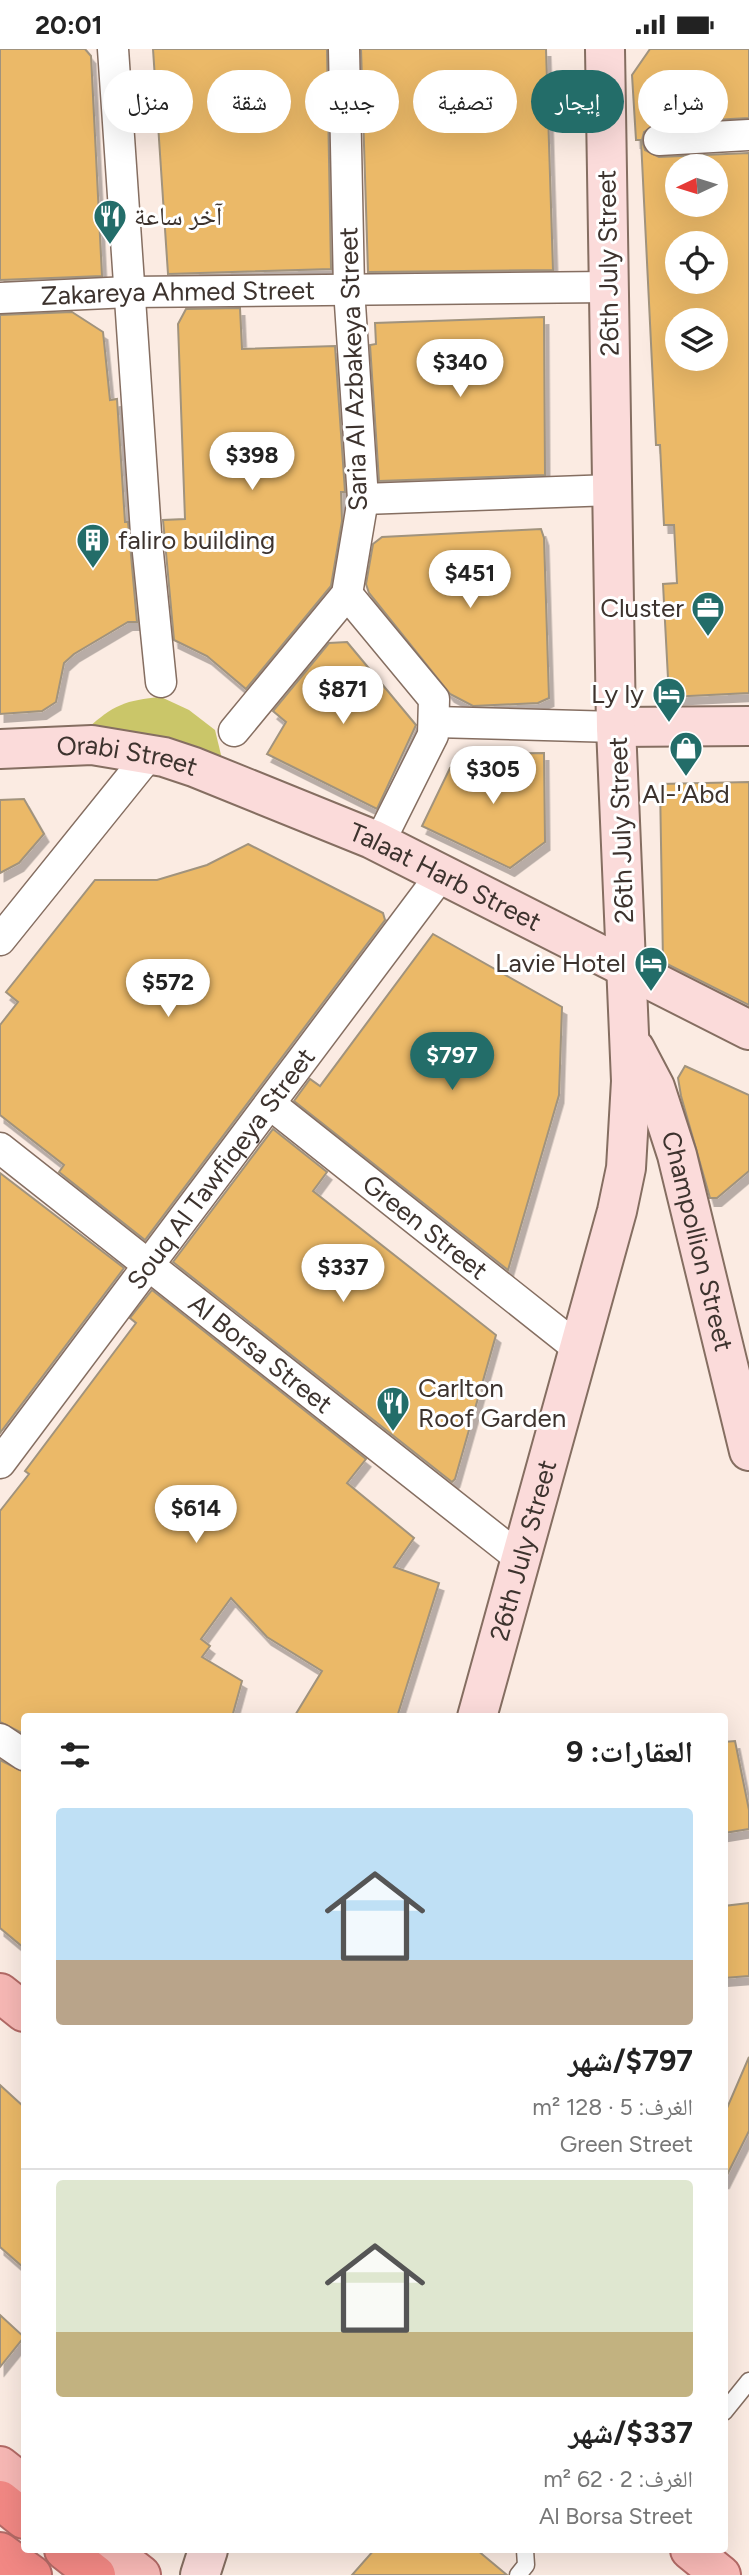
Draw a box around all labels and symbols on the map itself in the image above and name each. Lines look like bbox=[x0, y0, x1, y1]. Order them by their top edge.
north arrow bbox=[665, 154, 728, 217]
street label: 26th July Street bbox=[590, 169, 626, 357]
restaurant icon: آخر ساعة bbox=[91, 197, 129, 246]
place label: آخر ساعة bbox=[134, 200, 224, 232]
street label: Saria Al Azbakeya Street bbox=[332, 226, 374, 512]
street label: Zakareya Ahmed Street bbox=[40, 274, 315, 312]
pin: $340 bbox=[419, 339, 501, 399]
pin: $398 bbox=[211, 433, 293, 492]
building icon: faliro building bbox=[74, 521, 112, 570]
place label: faliro building bbox=[118, 524, 275, 556]
pin: $451 bbox=[429, 551, 511, 610]
office icon: Cluster bbox=[689, 589, 727, 638]
place label: Cluster bbox=[600, 592, 684, 624]
pin: $871 bbox=[302, 667, 384, 726]
hotel icon: Ly ly bbox=[650, 675, 688, 724]
place label: Ly ly bbox=[591, 678, 644, 710]
street label: Orabi Street bbox=[56, 728, 202, 783]
shop icon: Al-'Abd bbox=[667, 729, 705, 778]
street label: 26th July Street bbox=[602, 736, 640, 924]
pin: $305 bbox=[452, 747, 534, 806]
place label: Al-'Abd bbox=[642, 778, 730, 810]
street label: Talaat Harb Street bbox=[345, 816, 547, 938]
hotel icon: Lavie Hotel bbox=[632, 944, 670, 993]
place label: Lavie Hotel bbox=[495, 947, 626, 979]
pin: $572 bbox=[127, 960, 209, 1019]
pin: $797 bbox=[411, 1033, 493, 1092]
street label: Souq Al Tawfiqeya Street bbox=[120, 1041, 322, 1296]
street label: Champollion Street bbox=[654, 1127, 740, 1355]
street label: Green Street bbox=[356, 1168, 494, 1286]
pin: $337 bbox=[302, 1245, 384, 1304]
street label: Al Borsa Street bbox=[182, 1287, 339, 1420]
place label: Carlton Roof Garden bbox=[418, 1372, 566, 1434]
restaurant icon: Carlton Roof Garden bbox=[374, 1384, 412, 1433]
street label: 26th July Street bbox=[483, 1456, 563, 1644]
pin: $614 bbox=[155, 1485, 237, 1545]

